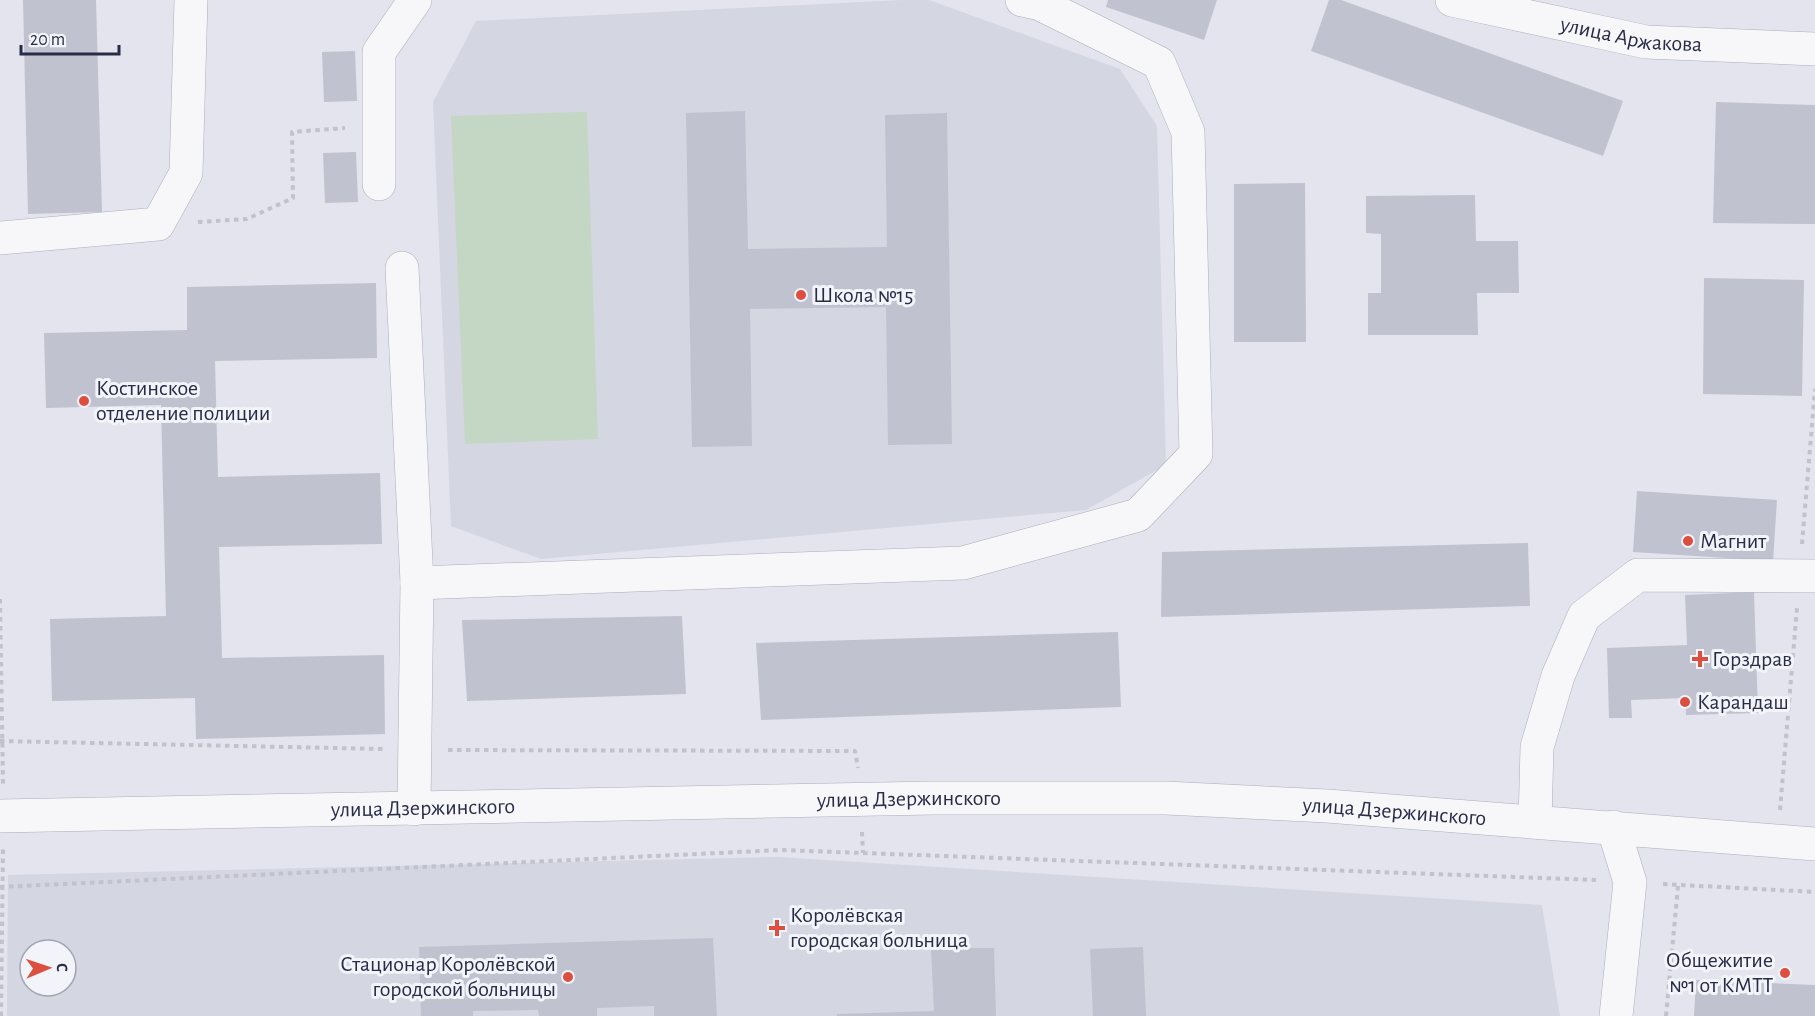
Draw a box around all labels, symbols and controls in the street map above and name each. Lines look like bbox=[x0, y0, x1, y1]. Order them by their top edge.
street label: улица Аржакова bbox=[1557, 13, 1703, 55]
scale bar bbox=[21, 18, 118, 56]
text: 20 m bbox=[30, 31, 65, 49]
place label: Школа №15 bbox=[813, 284, 913, 306]
marker: Школа №15 bbox=[794, 288, 808, 302]
place label: Костинское отделение полиции bbox=[96, 377, 270, 424]
marker: Костинское отделение полиции bbox=[77, 394, 91, 408]
place label: Магнит bbox=[1700, 530, 1767, 552]
marker: Магнит bbox=[1681, 534, 1695, 548]
place label: Горздрав bbox=[1712, 648, 1792, 670]
marker: Горздрав bbox=[1693, 652, 1707, 666]
place label: Карандаш bbox=[1697, 691, 1789, 713]
marker: Карандаш bbox=[1678, 695, 1692, 709]
street label: улица Дзержинского bbox=[816, 787, 1001, 811]
street label: улица Дзержинского bbox=[1301, 794, 1487, 829]
street label: улица Дзержинского bbox=[330, 795, 515, 821]
place label: Королёвская городская больница bbox=[790, 904, 968, 951]
marker: Королёвская городская больница bbox=[768, 919, 786, 937]
north arrow bbox=[18, 938, 78, 998]
place label: Общежитие №1 от КМТТ bbox=[1666, 949, 1774, 996]
place label: Стационар Королёвской городской больницы bbox=[340, 953, 556, 1000]
text: С bbox=[54, 963, 70, 972]
marker: Общежитие №1 от КМТТ bbox=[1778, 966, 1792, 980]
marker: Стационар Королёвской городской больницы bbox=[561, 970, 575, 984]

